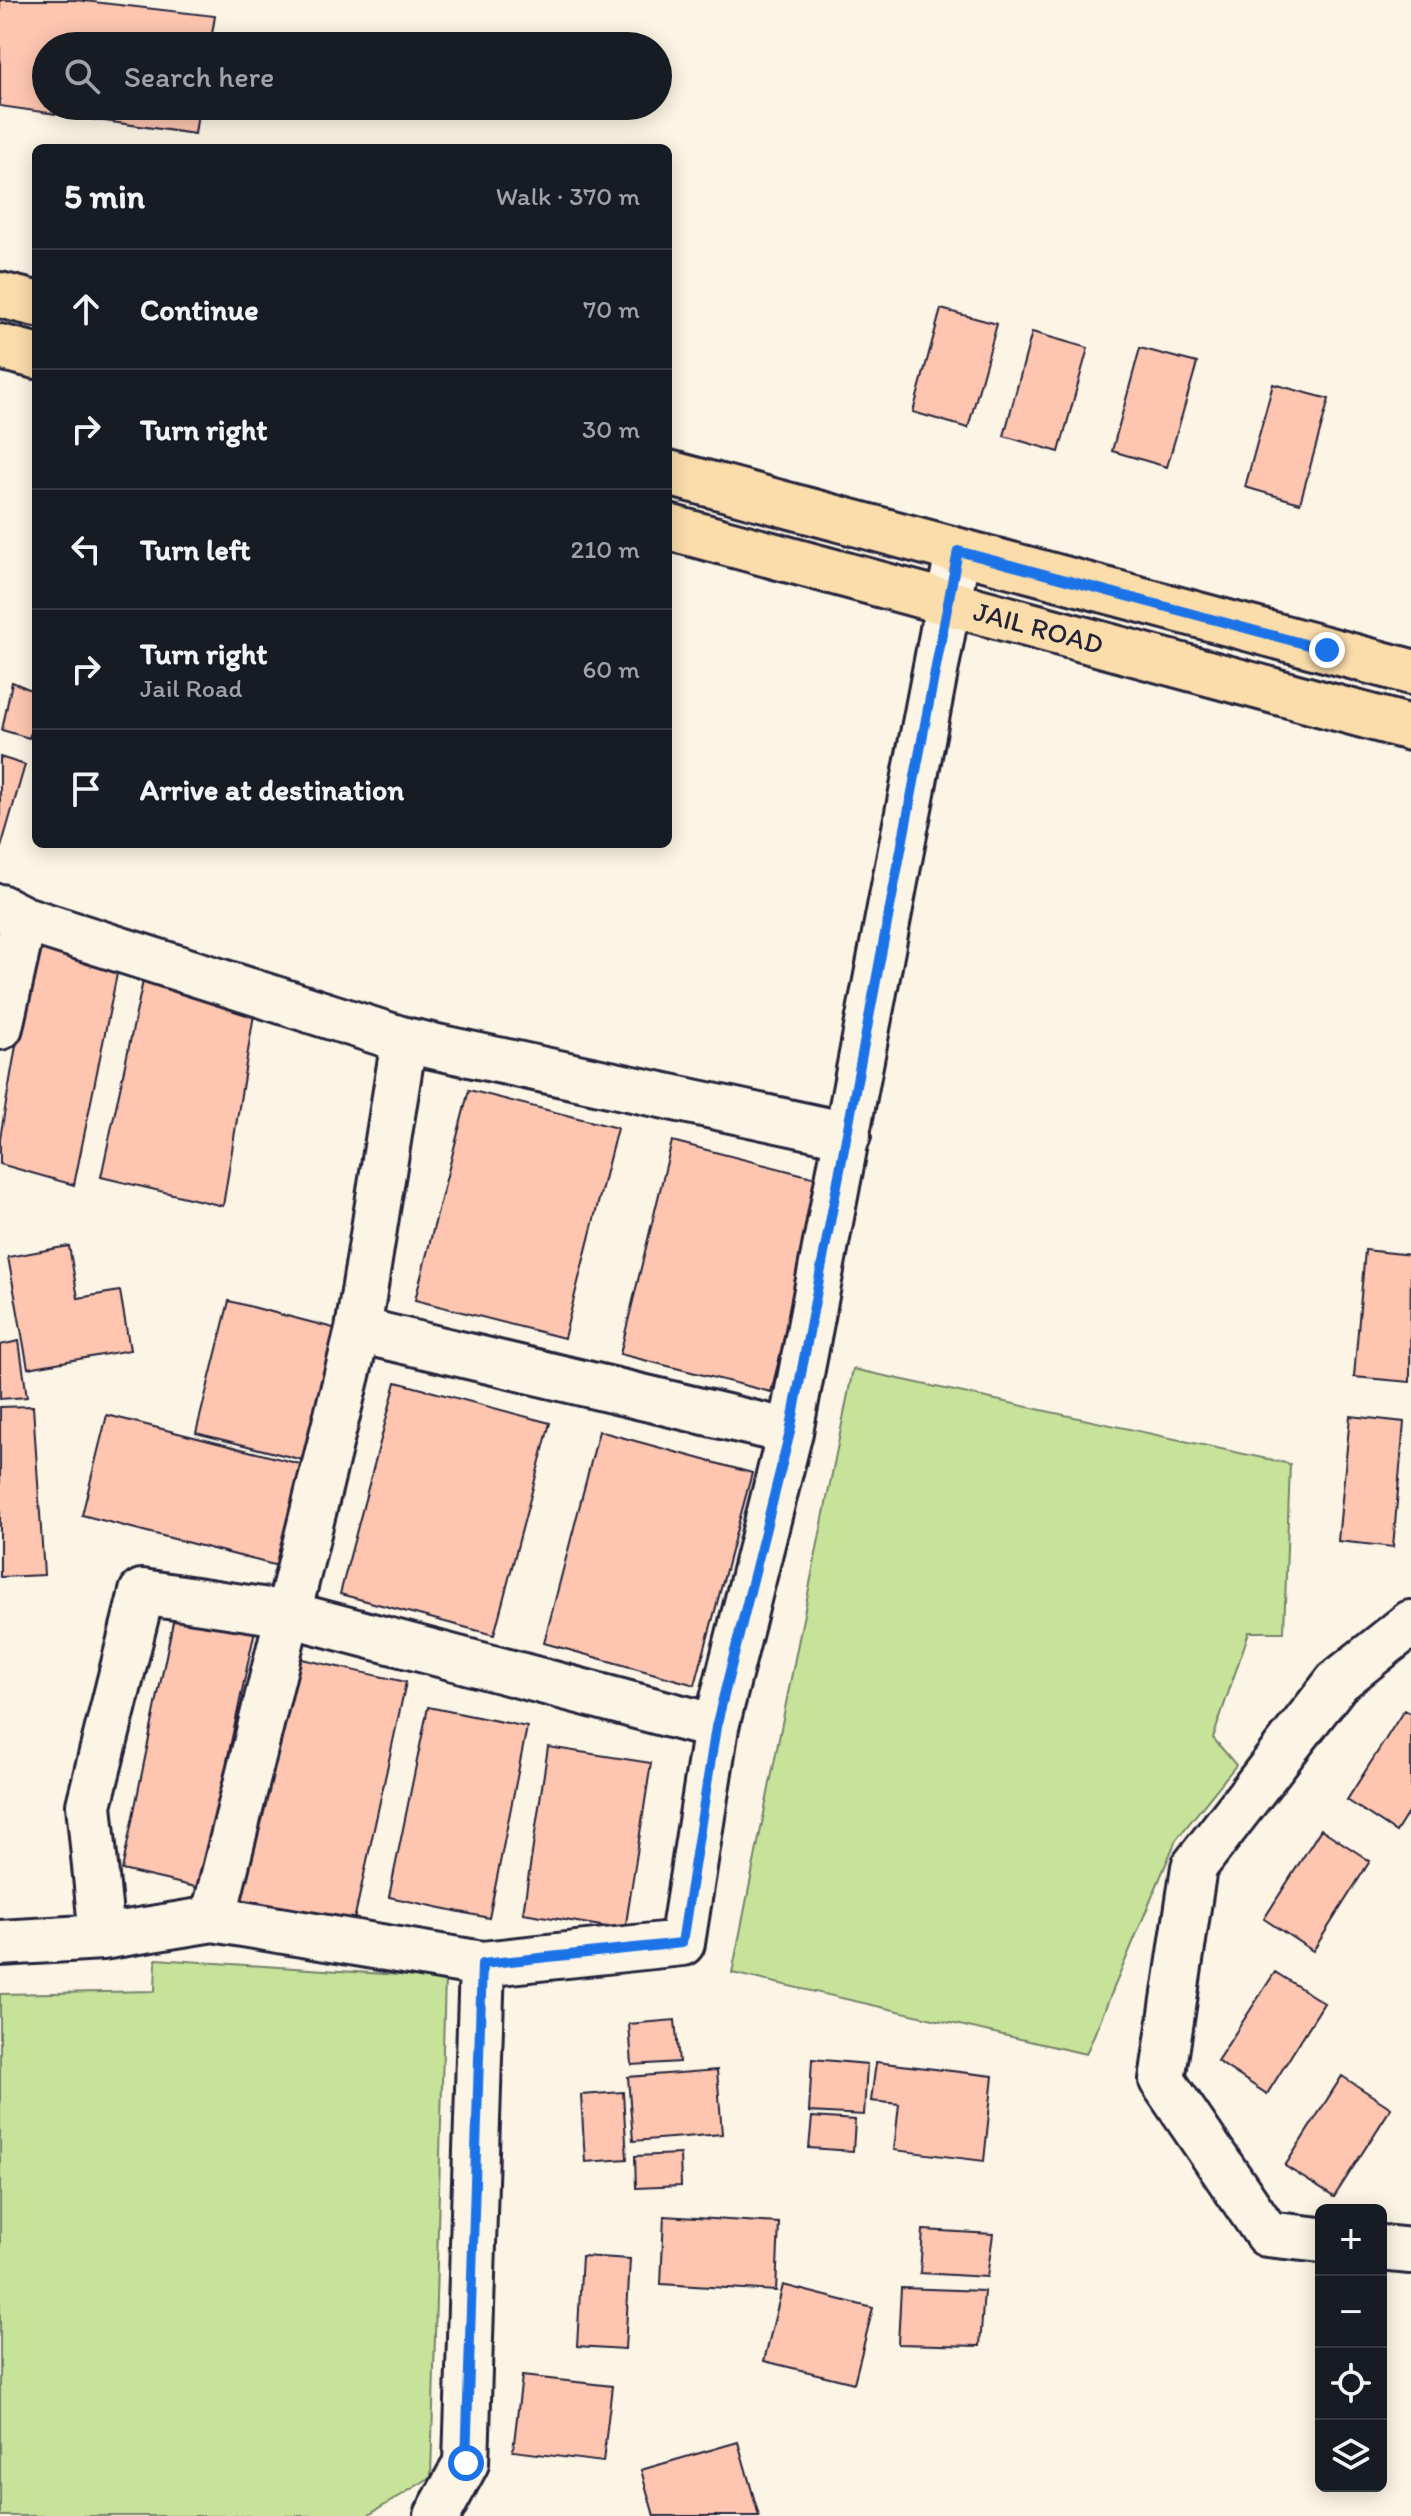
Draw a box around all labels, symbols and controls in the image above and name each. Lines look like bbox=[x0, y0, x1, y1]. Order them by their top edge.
search box bbox=[32, 32, 672, 120]
icon: search bbox=[60, 54, 104, 98]
text: Search here bbox=[124, 58, 274, 95]
text: 5 min bbox=[64, 176, 145, 217]
text: Walk · 370 m bbox=[496, 180, 640, 212]
icon: ahead bbox=[64, 287, 108, 331]
text: Continue bbox=[140, 291, 259, 328]
text: 70 m bbox=[583, 293, 640, 325]
icon: right bbox=[64, 407, 108, 451]
text: Turn right bbox=[140, 411, 268, 448]
text: 30 m bbox=[582, 413, 640, 445]
icon: left bbox=[64, 527, 108, 571]
text: Turn left bbox=[140, 531, 251, 568]
text: 210 m bbox=[571, 533, 640, 565]
street label: JAIL ROAD bbox=[970, 594, 1107, 661]
route end bbox=[1309, 632, 1345, 668]
text: Turn right bbox=[140, 635, 268, 672]
icon: right bbox=[64, 647, 108, 691]
text: 60 m bbox=[583, 653, 640, 685]
text: Jail Road bbox=[140, 672, 242, 704]
icon: arrive bbox=[64, 767, 108, 811]
text: Arrive at destination bbox=[140, 771, 404, 808]
map controls bbox=[1315, 2204, 1387, 2492]
button: + bbox=[1315, 2204, 1387, 2276]
button: − bbox=[1315, 2276, 1387, 2348]
button: locate bbox=[1315, 2348, 1387, 2420]
button: layers bbox=[1315, 2420, 1387, 2492]
route start bbox=[448, 2445, 484, 2481]

